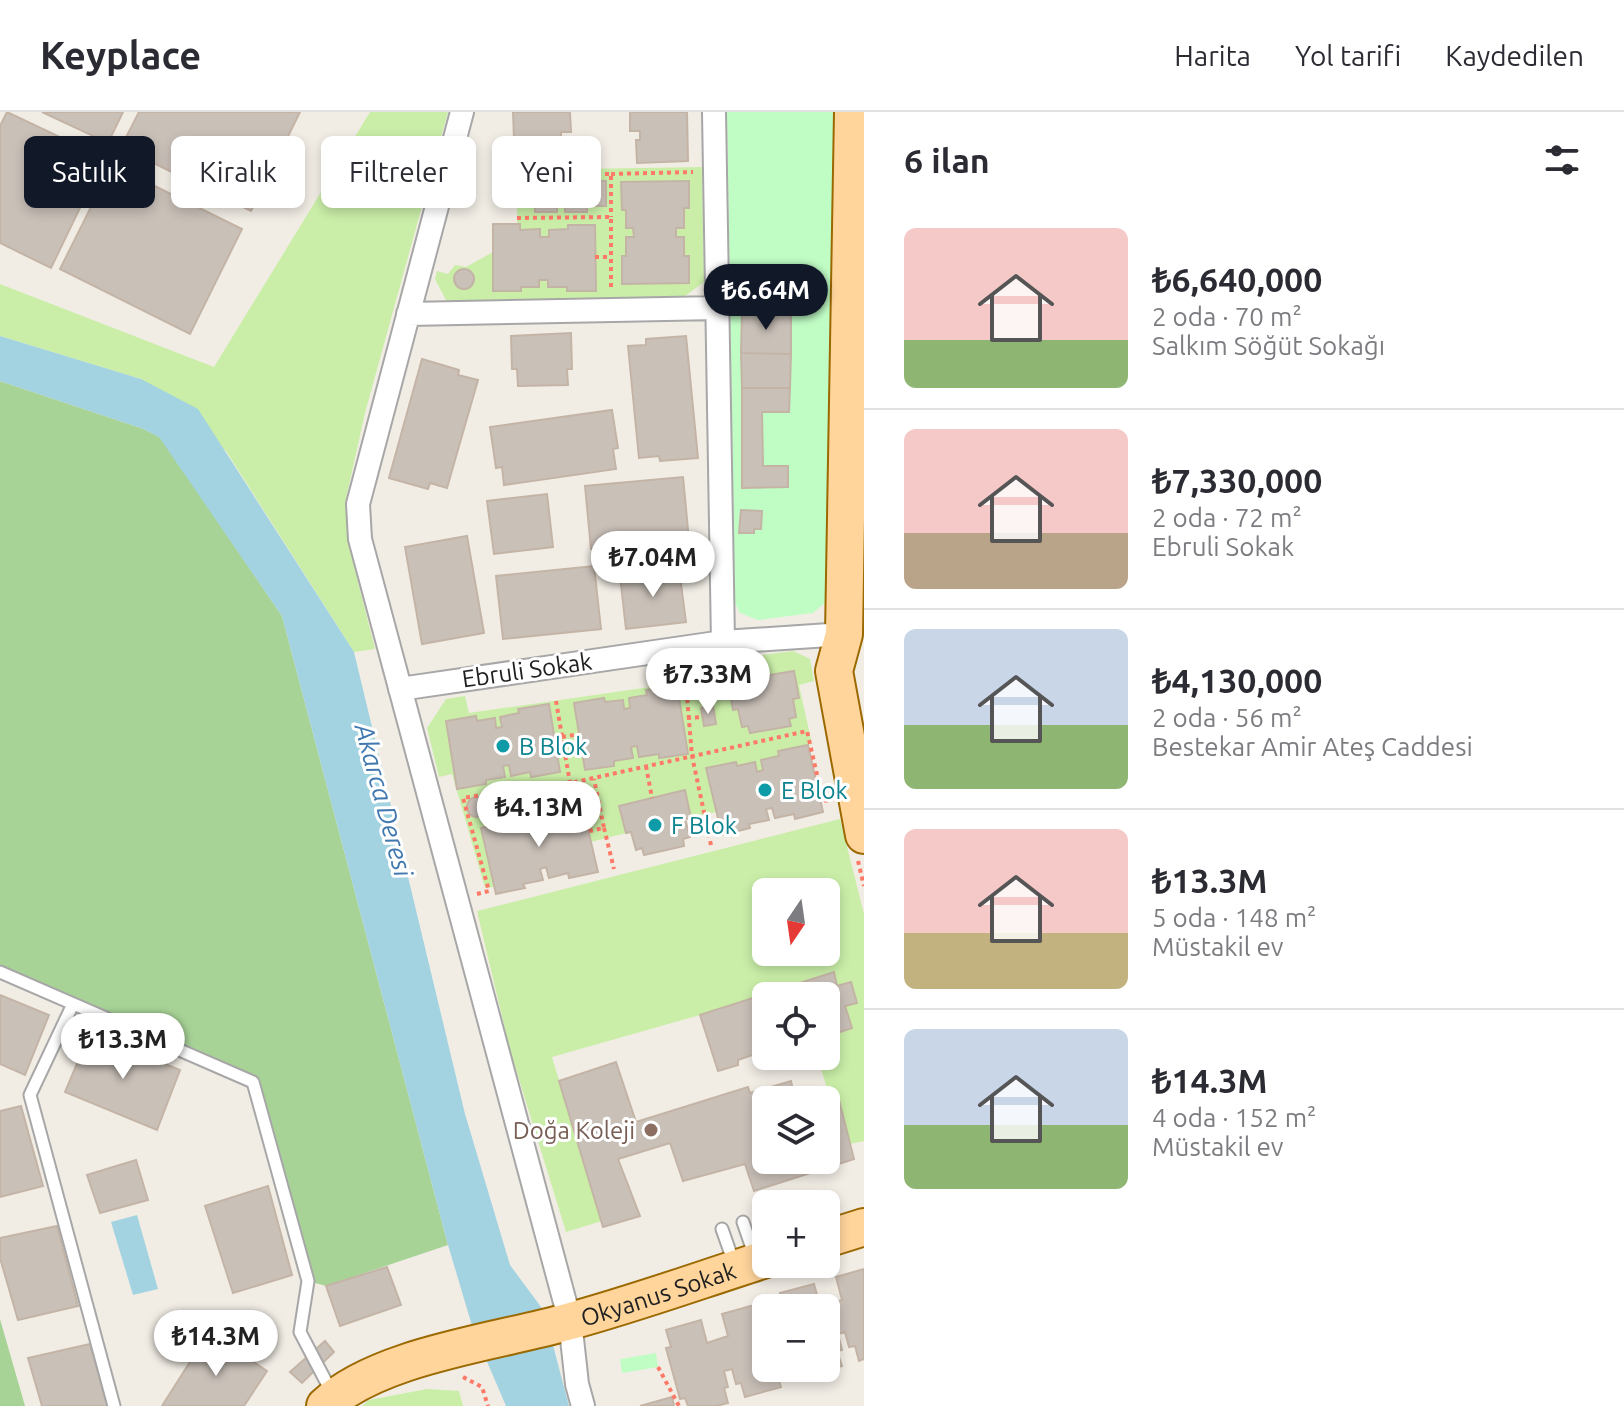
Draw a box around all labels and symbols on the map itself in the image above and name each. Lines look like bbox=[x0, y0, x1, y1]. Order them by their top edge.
pin: ₺6.64M bbox=[701, 264, 831, 332]
pin: ₺7.04M bbox=[588, 531, 718, 599]
street label: Ebruli Sokak bbox=[460, 648, 594, 692]
pin: ₺7.33M bbox=[643, 648, 773, 716]
water label: Akarca Deresi bbox=[349, 718, 419, 881]
place label: B Blok bbox=[519, 733, 587, 760]
marker: B Blok bbox=[494, 737, 512, 755]
place label: E Blok bbox=[781, 777, 848, 804]
pin: ₺4.13M bbox=[474, 781, 604, 849]
marker: E Blok bbox=[756, 781, 774, 799]
place label: F Blok bbox=[671, 812, 737, 839]
marker: F Blok bbox=[646, 816, 664, 834]
north arrow bbox=[752, 878, 840, 966]
pin: ₺13.3M bbox=[58, 1013, 188, 1081]
place label: Doğa Koleji bbox=[513, 1117, 635, 1144]
marker: Doğa Koleji bbox=[642, 1121, 660, 1139]
street label: Okyanus Sokak bbox=[577, 1256, 739, 1331]
pin: ₺14.3M bbox=[151, 1310, 281, 1378]

